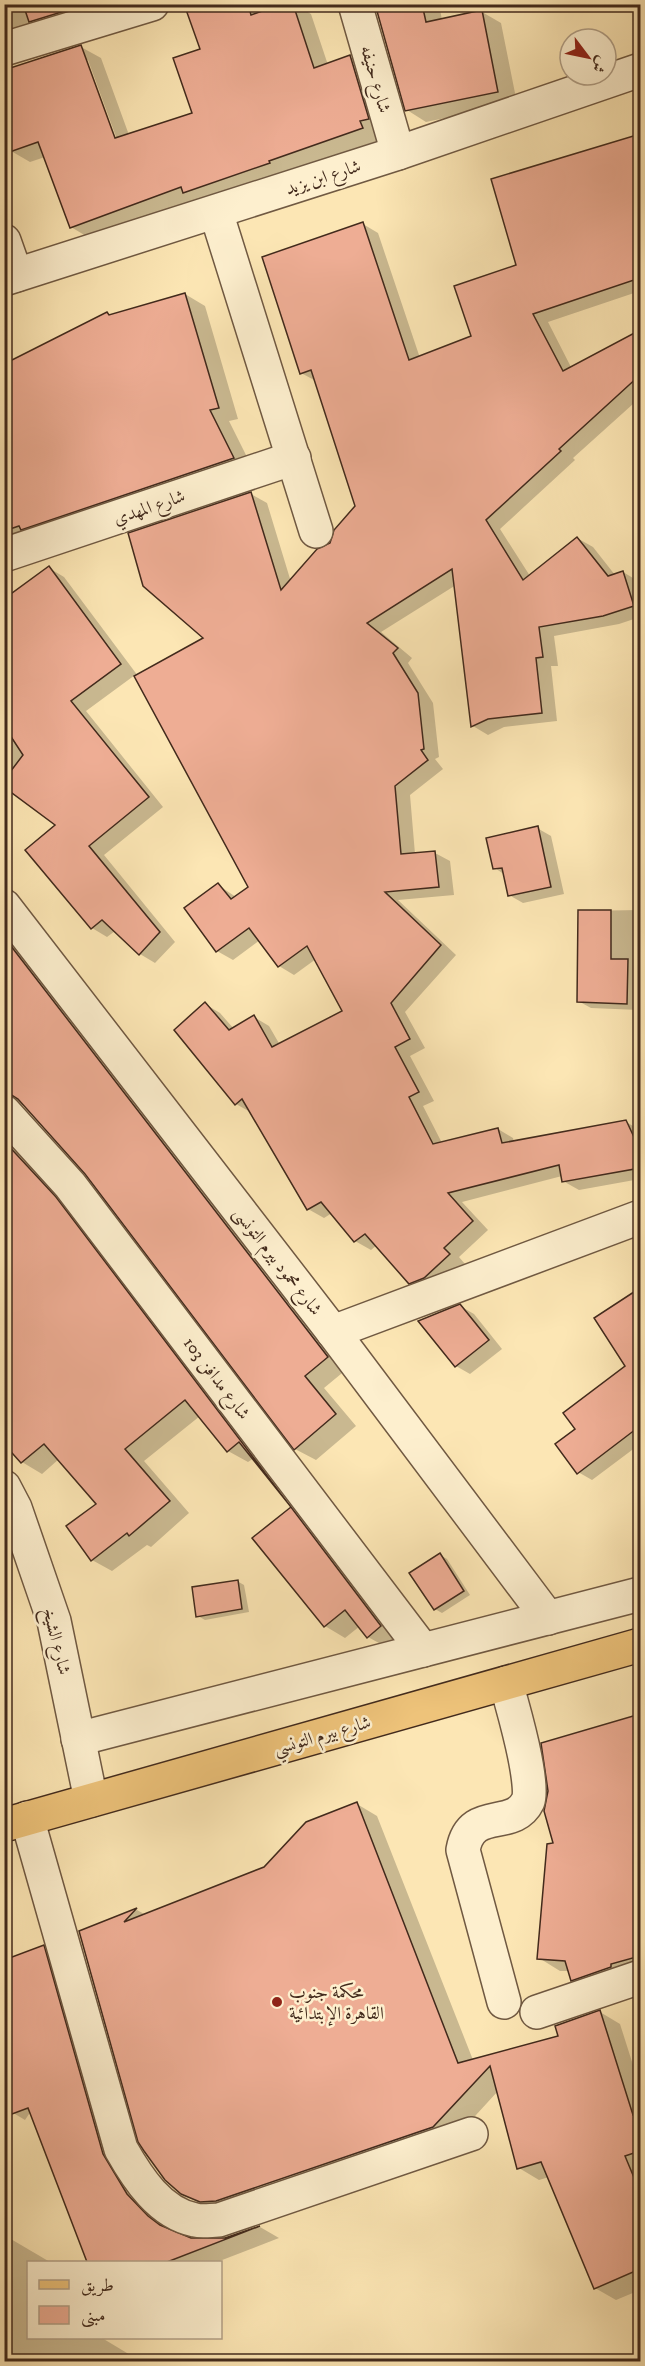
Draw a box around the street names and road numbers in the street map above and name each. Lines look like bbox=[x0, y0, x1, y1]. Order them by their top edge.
street label: شارع حنيفه bbox=[352, 43, 395, 116]
street label: شارع ابن يزيد bbox=[283, 155, 365, 203]
street label: شارع المهدي bbox=[110, 485, 189, 533]
street label: شارع محمود بيرم التونسى bbox=[225, 1203, 326, 1323]
street label: شارع مدافن 103 bbox=[176, 1333, 254, 1426]
street label: شارع الشيخ bbox=[33, 1605, 75, 1678]
street label: شارع بيرم التونسي bbox=[271, 1712, 375, 1765]

